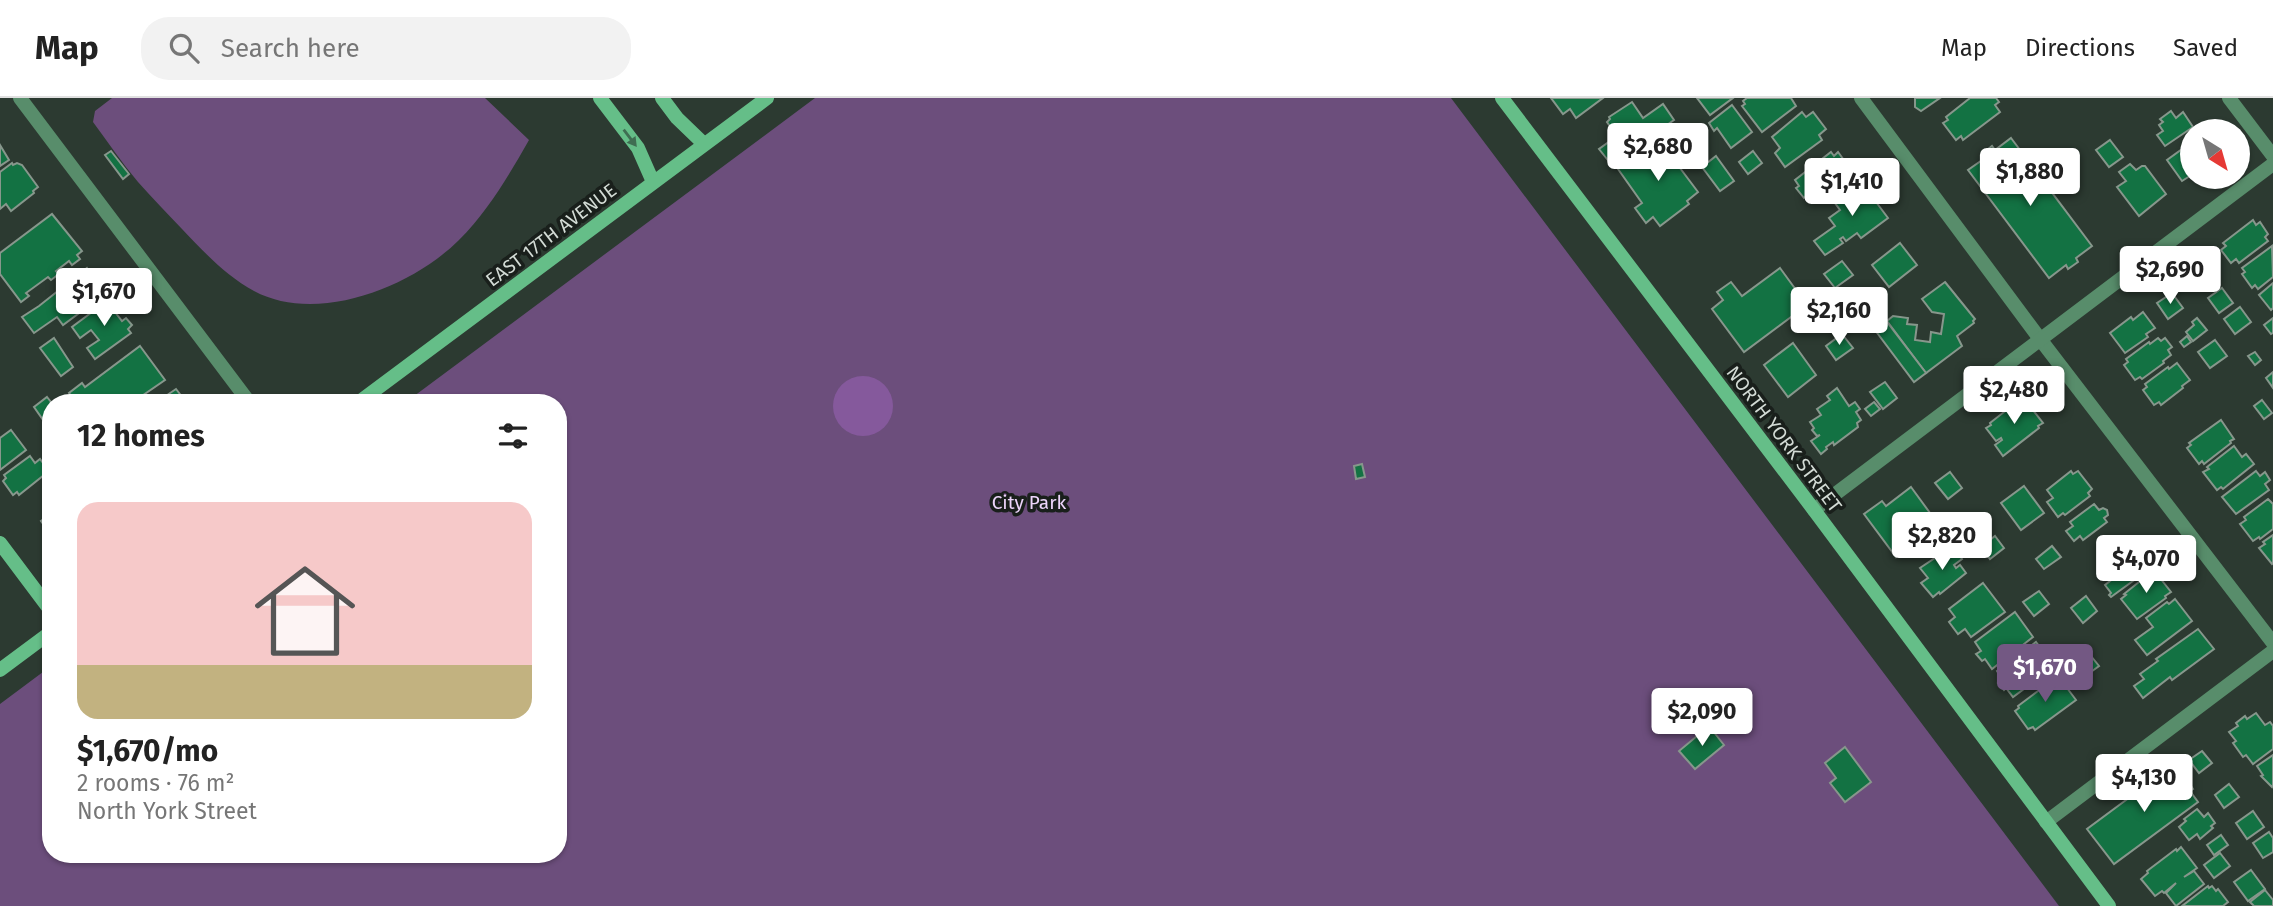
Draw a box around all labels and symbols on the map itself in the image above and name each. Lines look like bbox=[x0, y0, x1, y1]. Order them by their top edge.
north arrow bbox=[2180, 119, 2250, 189]
pin: $2,680 bbox=[1601, 123, 1715, 183]
one-way arrow bbox=[623, 129, 637, 147]
pin: $1,880 bbox=[1973, 148, 2087, 208]
pin: $1,410 bbox=[1795, 158, 1909, 218]
street label: EAST 17TH AVENUE bbox=[481, 178, 621, 292]
pin: $2,690 bbox=[2113, 246, 2227, 306]
pin: $1,670 bbox=[47, 268, 161, 328]
pin: $2,160 bbox=[1782, 288, 1896, 347]
street label: NORTH YORK STREET bbox=[1722, 361, 1847, 517]
pin: $2,480 bbox=[1957, 366, 2071, 426]
park label: City Park bbox=[992, 491, 1067, 514]
pin: $2,820 bbox=[1885, 512, 1999, 572]
pin: $4,070 bbox=[2089, 536, 2203, 595]
pin: $1,670 bbox=[1988, 644, 2102, 704]
pin: $2,090 bbox=[1645, 688, 1759, 748]
pin: $4,130 bbox=[2087, 754, 2201, 814]

